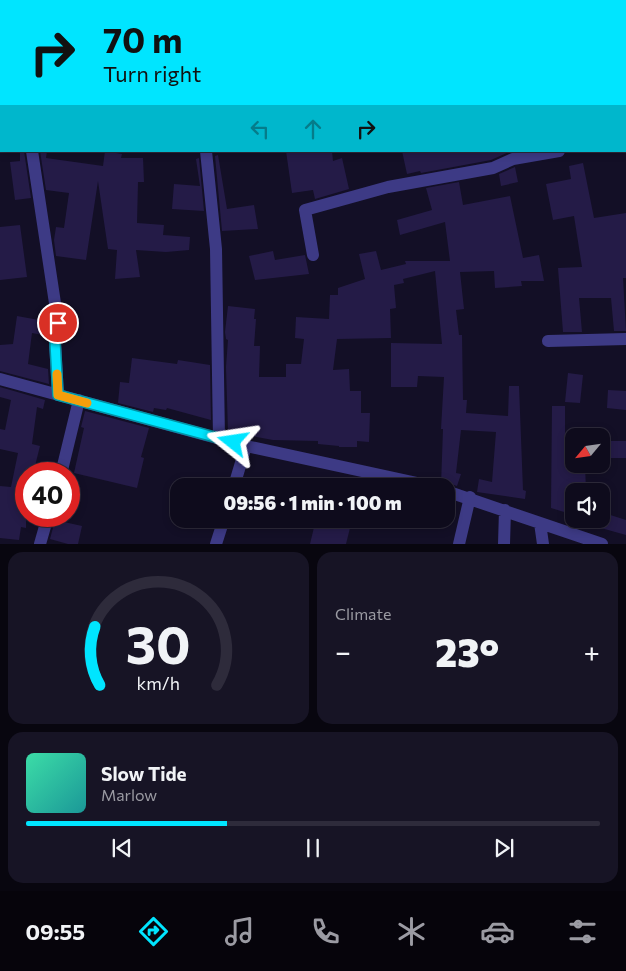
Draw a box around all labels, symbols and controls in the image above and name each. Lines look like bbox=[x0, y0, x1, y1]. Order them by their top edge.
text: 70 m bbox=[103, 17, 183, 60]
icon: right bbox=[20, 20, 85, 85]
text: Turn right bbox=[103, 60, 201, 87]
icon: left bbox=[246, 115, 274, 143]
icon: ahead bbox=[299, 115, 327, 143]
icon: right bbox=[352, 115, 380, 143]
pin bbox=[37, 302, 79, 344]
icon: arrive bbox=[44, 309, 72, 337]
position arrow bbox=[206, 415, 258, 467]
north arrow bbox=[565, 428, 610, 472]
map controls bbox=[565, 428, 610, 528]
speed limit sign: 40 bbox=[15, 462, 80, 527]
button: sound bbox=[565, 483, 610, 528]
text: 09:56 · 1 min · 100 m bbox=[223, 491, 402, 514]
text: Climate bbox=[335, 604, 391, 623]
text: 30 bbox=[126, 611, 191, 675]
text: 23° bbox=[435, 628, 499, 675]
text: − bbox=[335, 634, 351, 668]
text: + bbox=[584, 634, 600, 668]
text: km/h bbox=[137, 672, 180, 694]
text: Slow Tide bbox=[101, 762, 187, 785]
text: Marlow bbox=[101, 785, 157, 804]
icon: previous bbox=[108, 834, 136, 862]
icon: pause bbox=[299, 834, 327, 862]
icon: next bbox=[490, 834, 518, 862]
icon: directions bbox=[136, 914, 171, 949]
icon: music bbox=[222, 914, 257, 949]
icon: phone bbox=[308, 914, 343, 949]
icon: climate bbox=[394, 914, 429, 949]
icon: car bbox=[480, 914, 515, 949]
icon: filters bbox=[565, 914, 600, 949]
text: 09:55 bbox=[25, 918, 85, 945]

